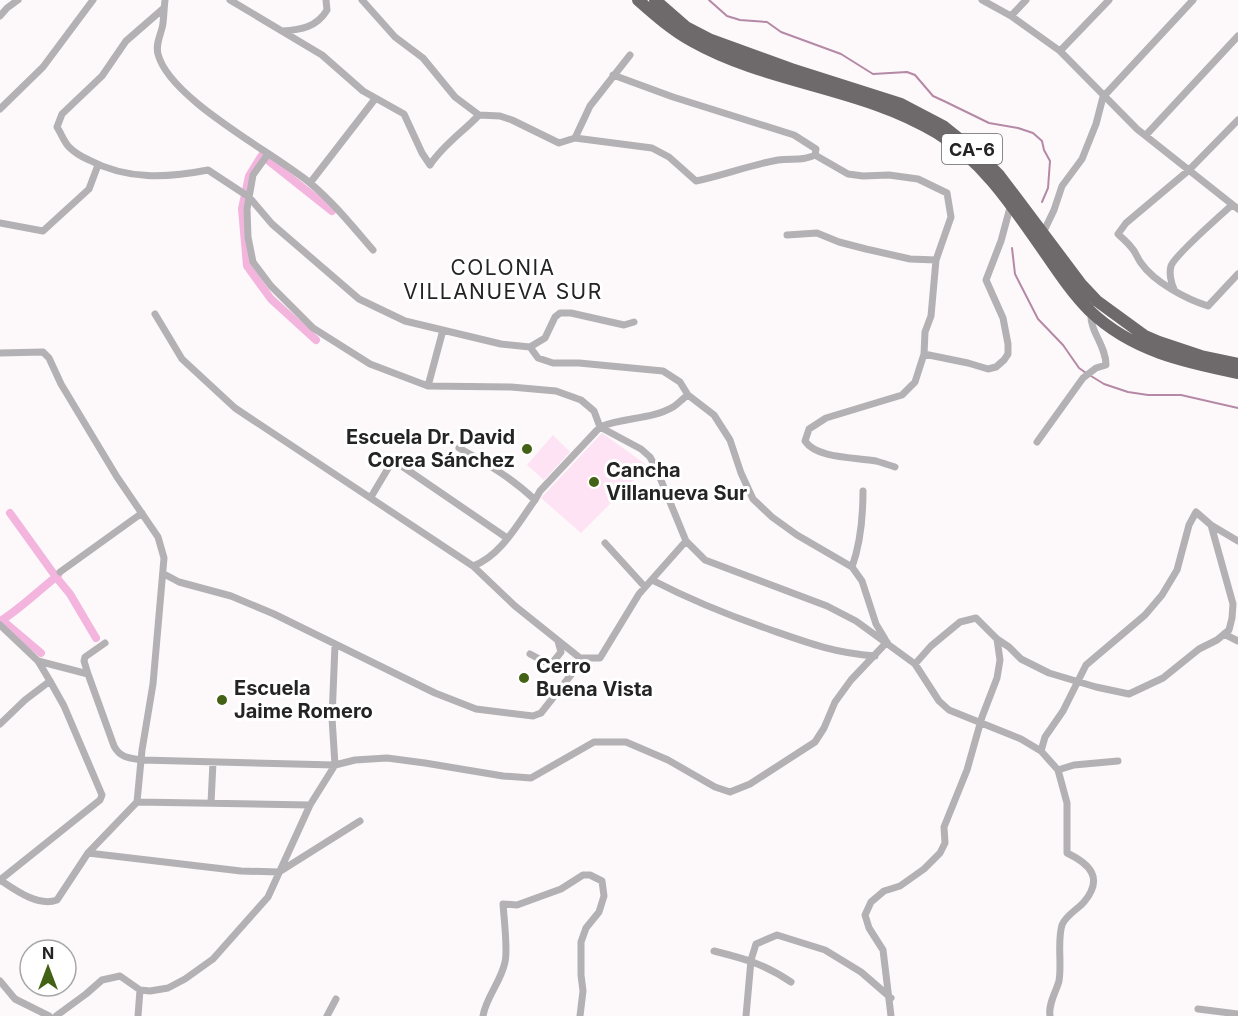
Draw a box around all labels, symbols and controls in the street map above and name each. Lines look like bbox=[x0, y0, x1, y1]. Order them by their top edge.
road number: CA-6 bbox=[942, 134, 1002, 164]
district label: COLONIA VILLANUEVA SUR bbox=[403, 255, 603, 304]
place label: Escuela Dr. David Corea Sánchez bbox=[346, 425, 515, 472]
marker: Escuela Dr. David Corea Sánchez bbox=[520, 442, 534, 456]
place label: Cancha Villanueva Sur bbox=[606, 458, 747, 505]
marker: Cancha Villanueva Sur bbox=[587, 475, 601, 489]
place label: Cerro Buena Vista bbox=[536, 654, 653, 701]
marker: Cerro Buena Vista bbox=[517, 671, 531, 685]
place label: Escuela Jaime Romero bbox=[234, 676, 373, 723]
marker: Escuela Jaime Romero bbox=[215, 693, 229, 707]
north arrow bbox=[18, 938, 78, 998]
text: N bbox=[42, 943, 54, 963]

